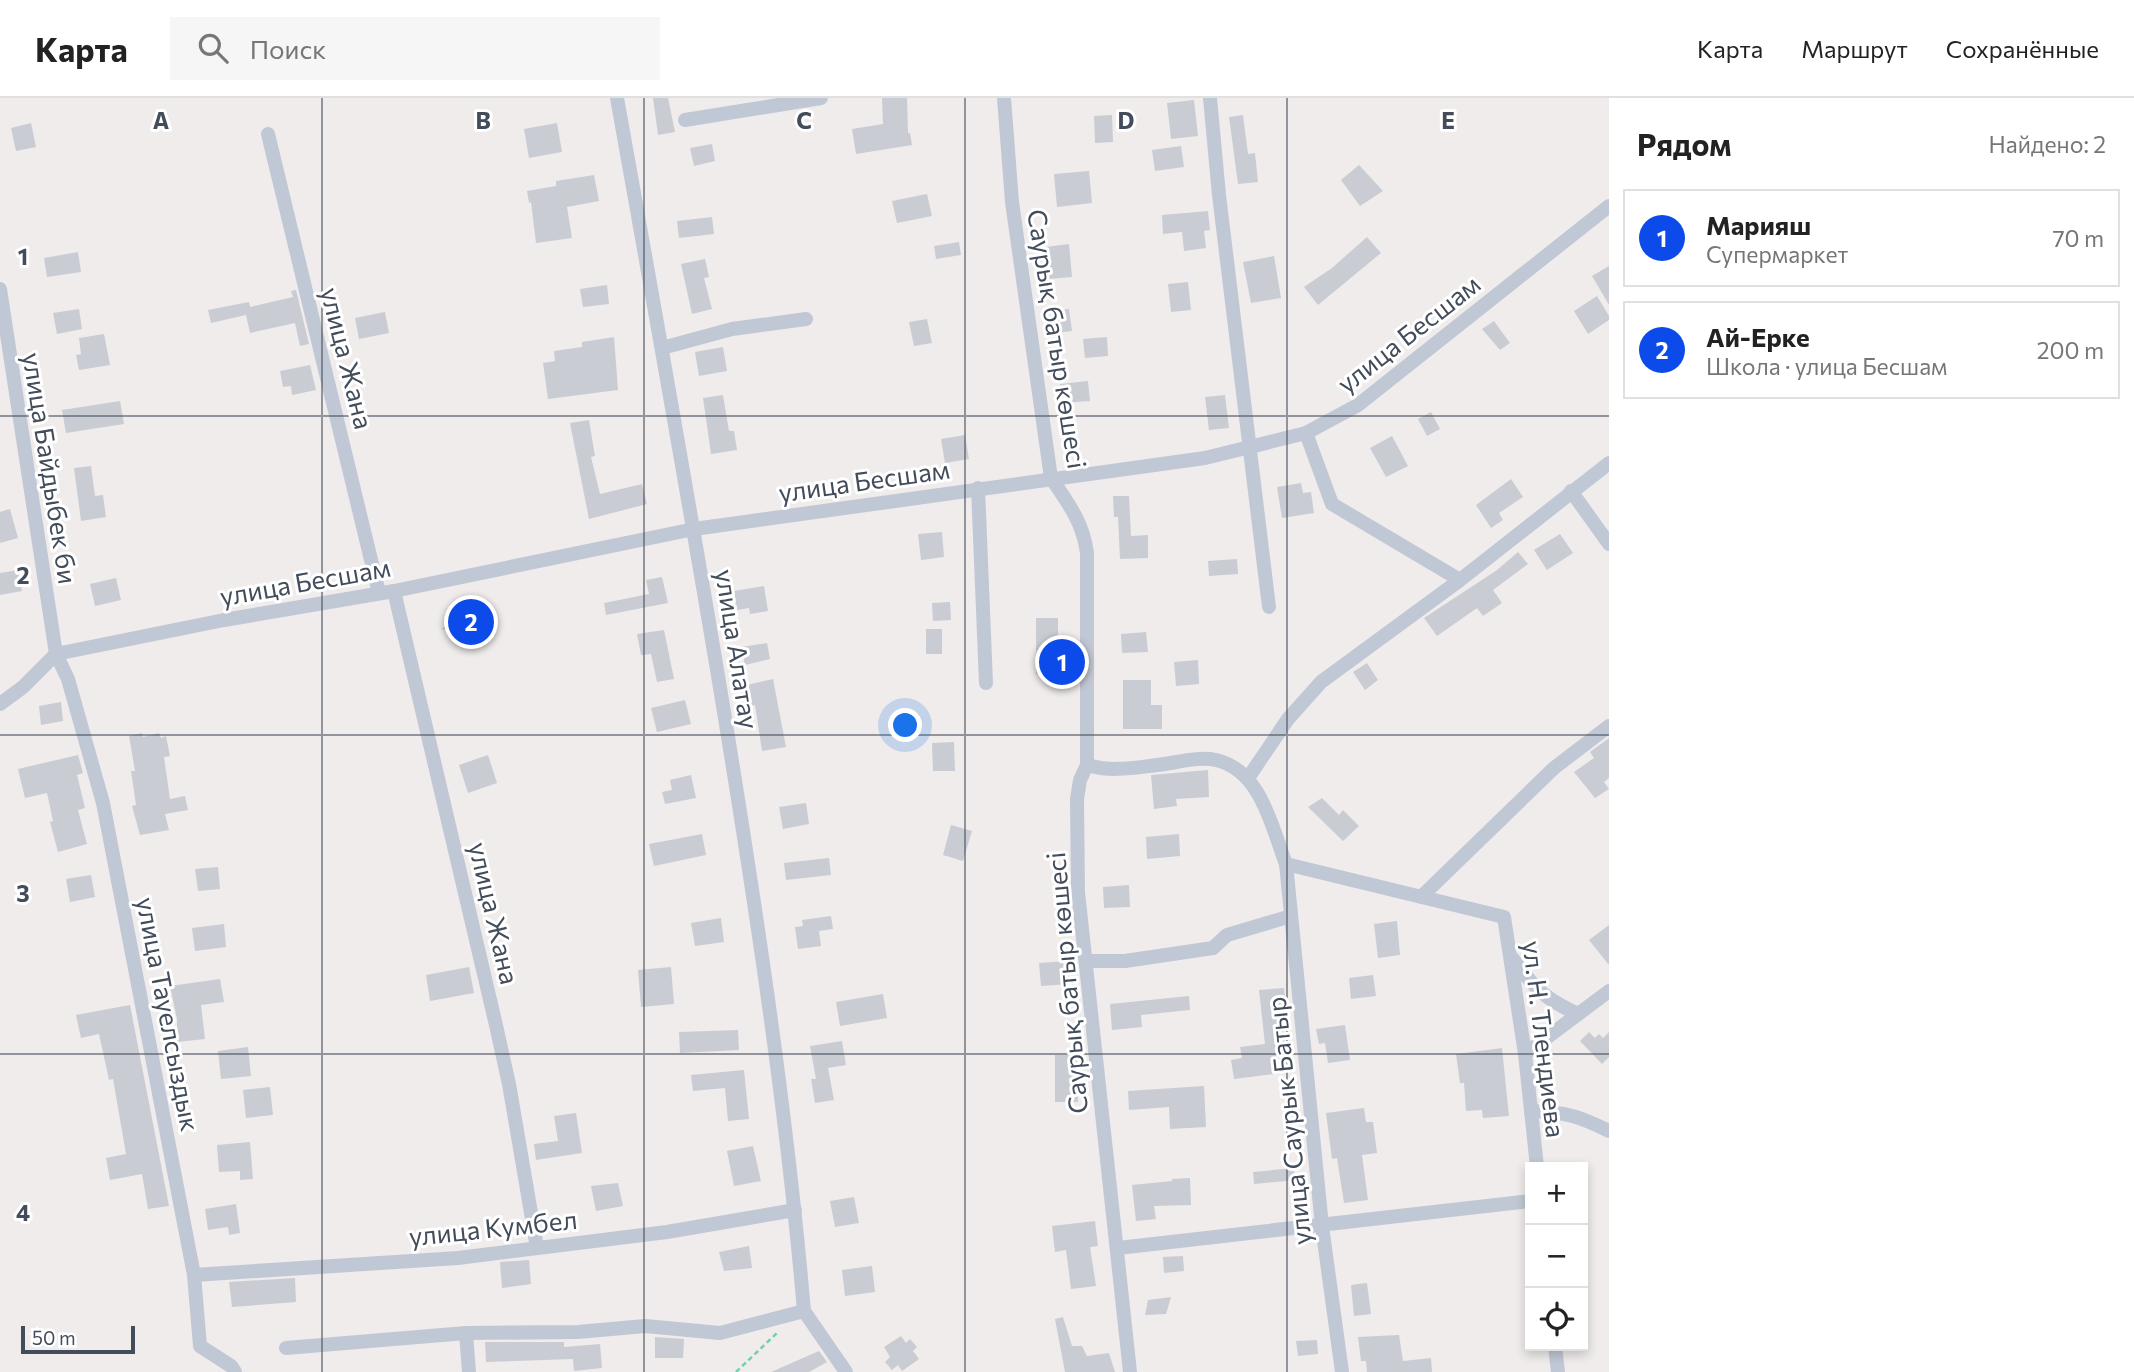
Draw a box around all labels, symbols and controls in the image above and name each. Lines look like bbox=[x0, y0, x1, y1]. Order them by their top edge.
search box bbox=[170, 17, 660, 80]
text: Карта bbox=[35, 28, 128, 69]
icon: search bbox=[194, 29, 232, 67]
text: Поиск bbox=[250, 33, 326, 64]
text: Карта bbox=[1697, 34, 1763, 63]
text: Маршрут bbox=[1801, 34, 1908, 63]
text: Сохранённые bbox=[1946, 34, 2099, 63]
text: A bbox=[153, 106, 170, 134]
text: B bbox=[475, 106, 491, 134]
text: C bbox=[796, 106, 812, 134]
text: D bbox=[1118, 106, 1135, 134]
text: E bbox=[1441, 106, 1455, 134]
text: Рядом bbox=[1637, 125, 1731, 162]
text: Найдено: 2 bbox=[1989, 130, 2106, 158]
street label: Саурық батыр көшесі bbox=[1022, 207, 1094, 471]
text: Марияш bbox=[1706, 209, 1811, 240]
text: 1 bbox=[1657, 224, 1667, 252]
text: 70 m bbox=[2052, 224, 2104, 252]
text: Супермаркет bbox=[1706, 240, 1848, 268]
text: 1 bbox=[18, 242, 28, 270]
street label: улица Бесшам bbox=[1330, 268, 1486, 398]
street label: улица Жана bbox=[315, 284, 381, 432]
text: Ай-Ерке bbox=[1706, 321, 1810, 352]
text: 2 bbox=[1655, 336, 1669, 364]
text: 200 m bbox=[2037, 336, 2104, 364]
street label: улица Байдыбек би bbox=[17, 350, 85, 586]
text: Школа · улица Бесшам bbox=[1706, 352, 1947, 380]
street label: улица Бесшам bbox=[776, 453, 952, 507]
street label: улица Бесшам bbox=[217, 551, 393, 611]
text: 2 bbox=[16, 561, 30, 589]
street label: улица Алатау bbox=[710, 567, 766, 731]
pin: 2 bbox=[448, 596, 494, 648]
pin: 1 bbox=[1039, 636, 1085, 688]
your location bbox=[888, 708, 922, 742]
street label: улица Жана bbox=[464, 839, 526, 987]
street label: Саурық батыр көшесі bbox=[1039, 851, 1093, 1115]
text: 3 bbox=[16, 879, 30, 907]
street label: улица Тауелсыздык bbox=[131, 894, 207, 1134]
street label: ул. Н. Тлендиева bbox=[1518, 939, 1572, 1139]
street label: улица Саурык Батыр bbox=[1260, 995, 1316, 1247]
map controls bbox=[1525, 1162, 1588, 1351]
button: + bbox=[1525, 1162, 1588, 1225]
text: 4 bbox=[16, 1198, 30, 1226]
street label: улица Кумбел bbox=[407, 1203, 579, 1251]
button: − bbox=[1525, 1225, 1588, 1288]
button: locate bbox=[1525, 1288, 1588, 1351]
scale bar bbox=[21, 1323, 135, 1355]
text: 50 m bbox=[32, 1326, 76, 1349]

